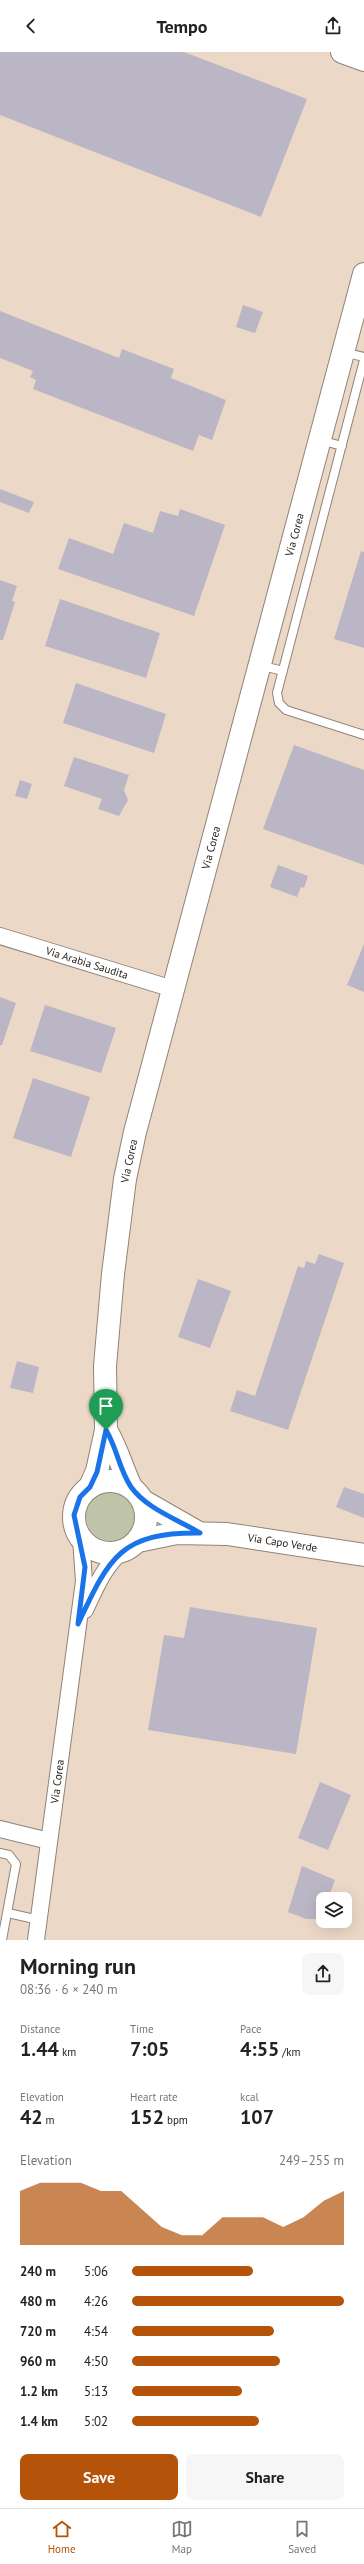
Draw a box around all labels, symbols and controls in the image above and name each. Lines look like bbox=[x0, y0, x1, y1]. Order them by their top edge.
icon: back bbox=[20, 15, 42, 37]
text: Tempo bbox=[157, 15, 207, 38]
icon: share bbox=[322, 15, 344, 37]
street label: Via Corea bbox=[282, 511, 307, 559]
street label: Via Corea bbox=[198, 824, 223, 872]
street label: Via Arabia Saudita bbox=[43, 943, 130, 982]
street label: Via Corea bbox=[117, 1138, 140, 1185]
pin bbox=[89, 1389, 123, 1430]
icon: arrive bbox=[95, 1395, 117, 1417]
street label: Via Capo Verde bbox=[246, 1530, 319, 1555]
street label: Via Corea bbox=[47, 1759, 67, 1805]
map controls bbox=[316, 1892, 352, 1928]
button: layers bbox=[316, 1892, 352, 1928]
text: Morning run bbox=[20, 1952, 136, 1980]
button: share bbox=[302, 1953, 344, 1995]
text: 08:36 · 6 × 240 m bbox=[20, 1981, 117, 1998]
text: Distance bbox=[20, 2022, 60, 2036]
text: Time bbox=[130, 2022, 154, 2036]
text: Pace bbox=[240, 2022, 262, 2036]
text: 1.44 bbox=[20, 2036, 59, 2062]
text: 7:05 bbox=[130, 2036, 169, 2062]
text: 4:55 bbox=[240, 2036, 279, 2062]
text: km bbox=[59, 2045, 76, 2059]
text: /km bbox=[279, 2045, 300, 2059]
text: Elevation bbox=[20, 2090, 64, 2104]
text: Heart rate bbox=[130, 2090, 178, 2104]
text: kcal bbox=[240, 2090, 259, 2104]
text: 42 bbox=[20, 2104, 43, 2130]
text: 152 bbox=[130, 2104, 164, 2130]
text: 107 bbox=[240, 2104, 274, 2130]
text: m bbox=[43, 2113, 55, 2127]
text: bpm bbox=[164, 2113, 188, 2127]
text: Elevation bbox=[20, 2152, 72, 2169]
text: 249–255 m bbox=[279, 2152, 344, 2169]
text: 240 m bbox=[20, 2263, 56, 2280]
text: 5:06 bbox=[84, 2263, 108, 2280]
text: 480 m bbox=[20, 2293, 56, 2310]
text: 4:26 bbox=[84, 2293, 108, 2310]
text: 720 m bbox=[20, 2323, 56, 2340]
text: 4:54 bbox=[84, 2323, 108, 2340]
text: 960 m bbox=[20, 2353, 56, 2370]
text: 4:50 bbox=[84, 2353, 108, 2370]
text: 1.2 km bbox=[20, 2383, 58, 2400]
text: 5:13 bbox=[84, 2383, 108, 2400]
text: 1.4 km bbox=[20, 2413, 58, 2430]
text: 5:02 bbox=[84, 2413, 108, 2430]
button: Save bbox=[20, 2454, 178, 2500]
button: Share bbox=[186, 2454, 344, 2500]
tab: Home bbox=[48, 2518, 76, 2556]
tab: Map bbox=[171, 2518, 193, 2556]
tab: Saved bbox=[288, 2518, 316, 2556]

